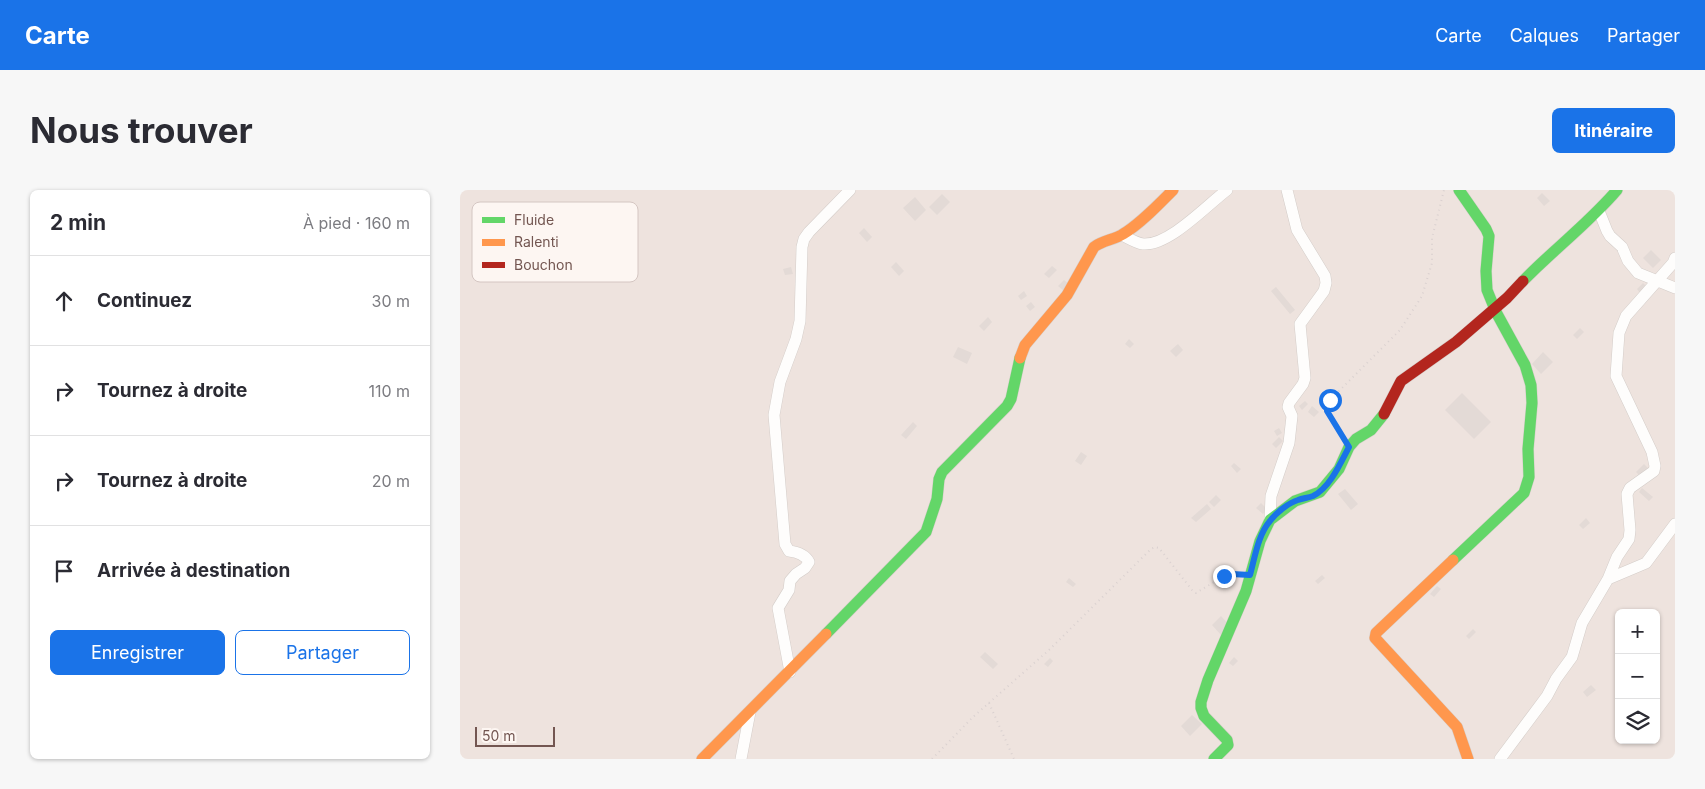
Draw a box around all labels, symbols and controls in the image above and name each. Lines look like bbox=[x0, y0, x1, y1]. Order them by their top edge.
text: Carte bbox=[25, 21, 90, 50]
text: Carte bbox=[1435, 25, 1482, 46]
text: Calques bbox=[1510, 25, 1579, 46]
text: Partager bbox=[1607, 25, 1680, 46]
button: Itinéraire bbox=[1552, 108, 1675, 153]
text: Nous trouver bbox=[30, 109, 253, 151]
legend bbox=[472, 202, 638, 282]
text: 2 min bbox=[50, 210, 106, 235]
text: Fluide bbox=[514, 211, 554, 228]
text: À pied · 160 m bbox=[303, 213, 410, 233]
text: Ralenti bbox=[514, 233, 559, 250]
text: Bouchon bbox=[514, 256, 573, 273]
icon: ahead bbox=[50, 287, 78, 315]
text: Continuez bbox=[97, 289, 192, 312]
text: 30 m bbox=[372, 291, 410, 311]
icon: right bbox=[50, 377, 78, 405]
text: Tournez à droite bbox=[97, 379, 247, 402]
text: 110 m bbox=[368, 381, 410, 401]
route start bbox=[1319, 389, 1342, 412]
icon: right bbox=[50, 467, 78, 495]
text: Tournez à droite bbox=[97, 469, 247, 492]
text: 20 m bbox=[372, 471, 410, 491]
icon: arrive bbox=[50, 557, 78, 585]
text: Arrivée à destination bbox=[97, 559, 290, 582]
route end bbox=[1213, 565, 1236, 588]
map controls bbox=[1615, 609, 1660, 744]
button: + bbox=[1615, 609, 1660, 654]
button: Enregistrer bbox=[50, 630, 225, 675]
button: Partager bbox=[235, 630, 410, 675]
button: − bbox=[1615, 654, 1660, 699]
button: layers bbox=[1615, 699, 1660, 744]
scale bar bbox=[475, 724, 555, 747]
text: 50 m bbox=[482, 727, 516, 744]

